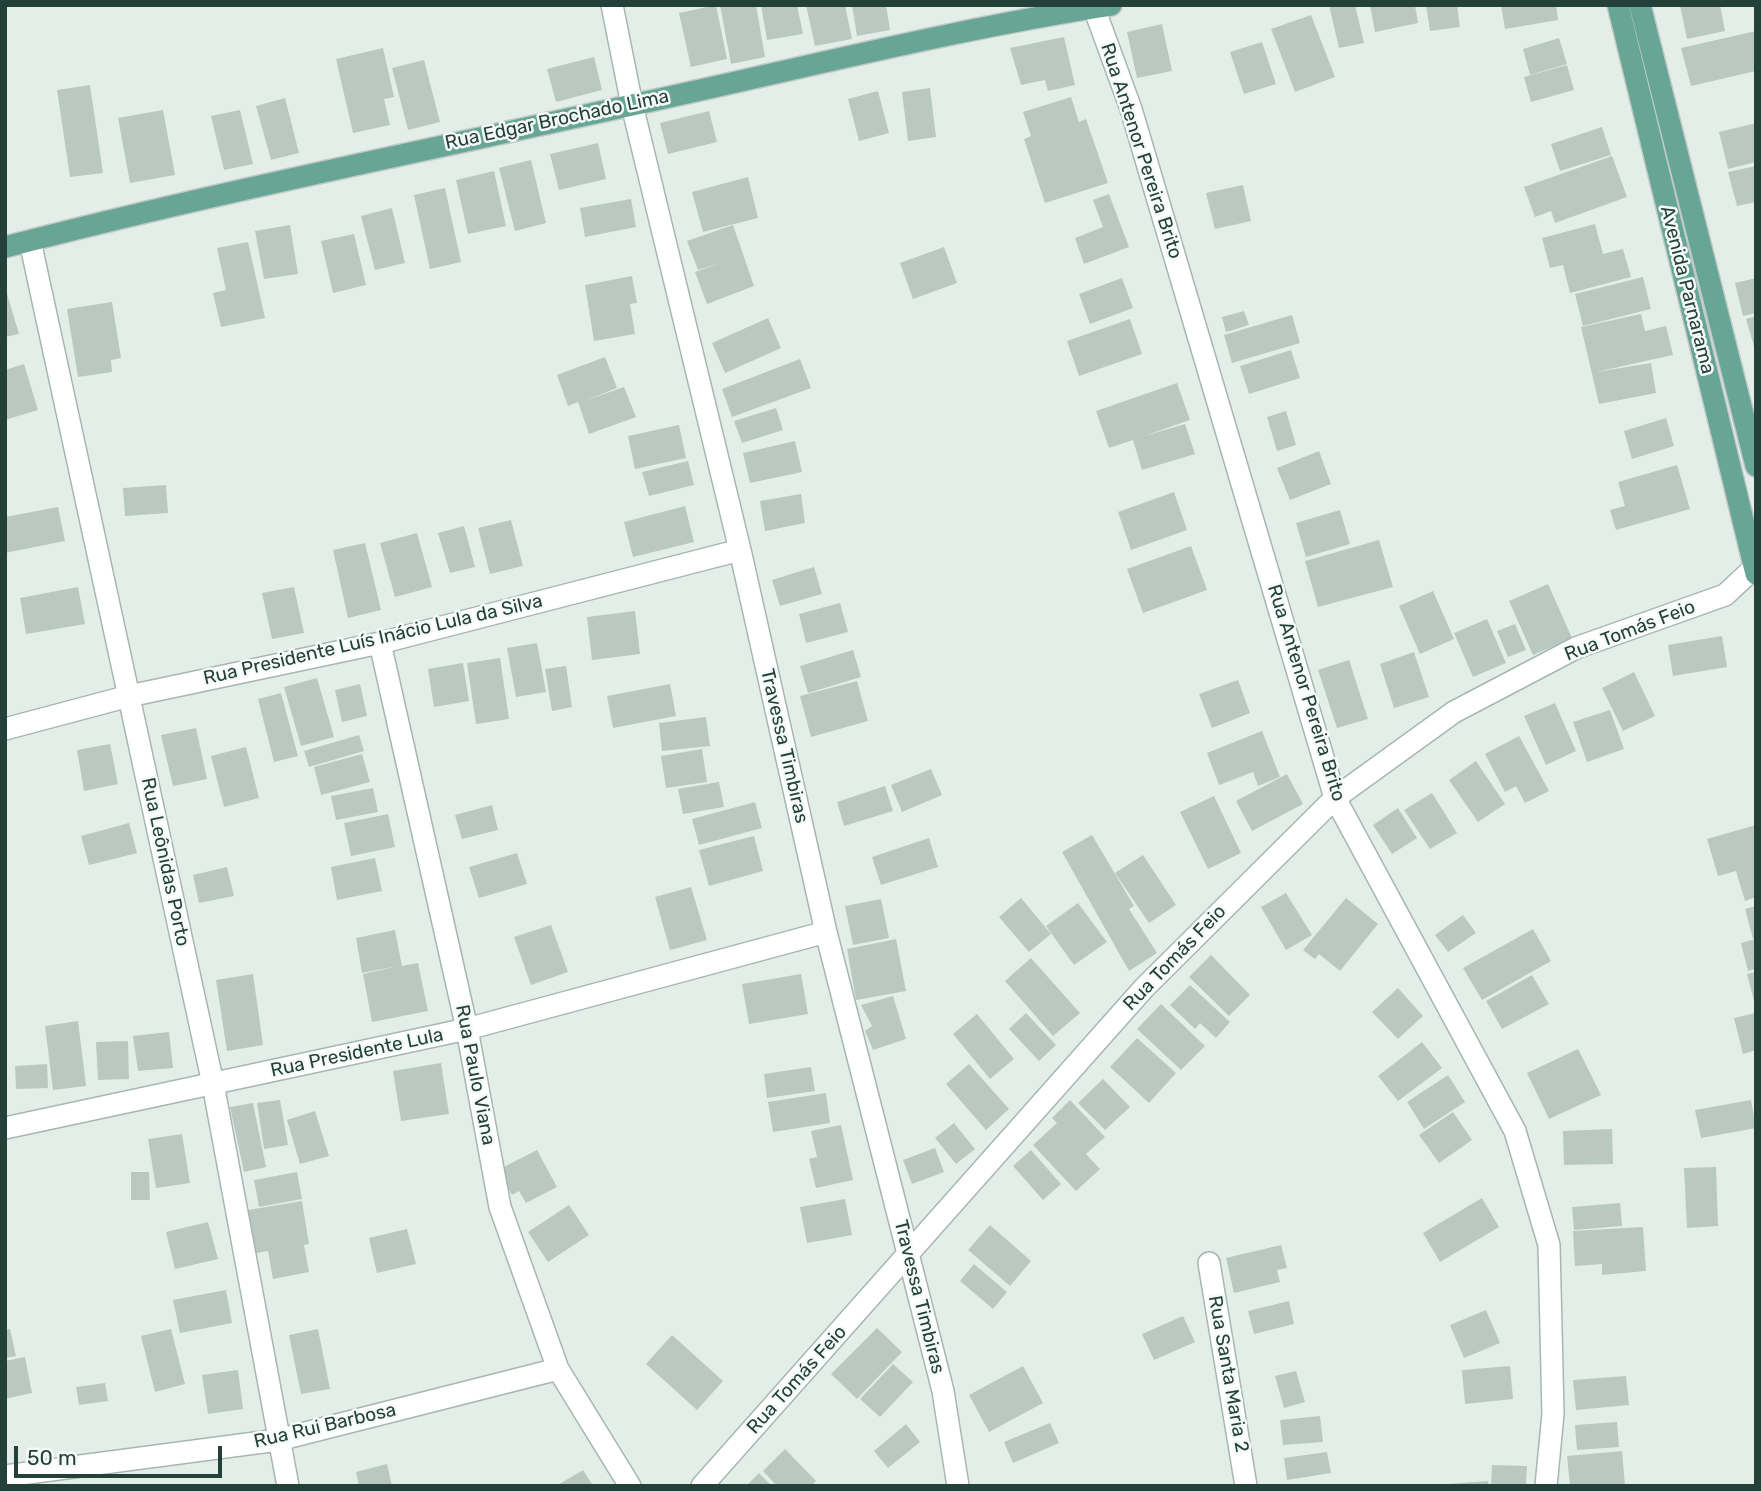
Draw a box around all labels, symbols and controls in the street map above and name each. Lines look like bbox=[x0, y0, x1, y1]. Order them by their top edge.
street label: Rua Antenor Pereira Brito bbox=[1095, 40, 1187, 262]
street label: Rua Edgar Brochado Lima bbox=[443, 85, 671, 155]
street label: Avenida Parnarama bbox=[1655, 204, 1719, 376]
street label: Rua Antenor Pereira Brito bbox=[1262, 582, 1350, 804]
street label: Rua Presidente Luís Inácio Lula da Silva bbox=[201, 590, 545, 690]
street label: Rua Tomás Feio bbox=[1562, 596, 1698, 666]
street label: Travessa Timbiras bbox=[755, 667, 813, 825]
street label: Rua Leônidas Porto bbox=[136, 776, 194, 948]
street label: Rua Tomás Feio bbox=[1119, 900, 1231, 1016]
street label: Rua Paulo Viana bbox=[450, 1003, 500, 1147]
street label: Rua Presidente Lula bbox=[268, 1024, 446, 1082]
street label: Travessa Timbiras bbox=[889, 1218, 949, 1376]
street label: Rua Santa Maria 2 bbox=[1203, 1294, 1253, 1454]
street label: Rua Tomás Feio bbox=[742, 1321, 852, 1439]
street label: Rua Rui Barbosa bbox=[252, 1399, 398, 1453]
scale bar bbox=[18, 1432, 226, 1476]
text: 50 m bbox=[27, 1445, 77, 1470]

